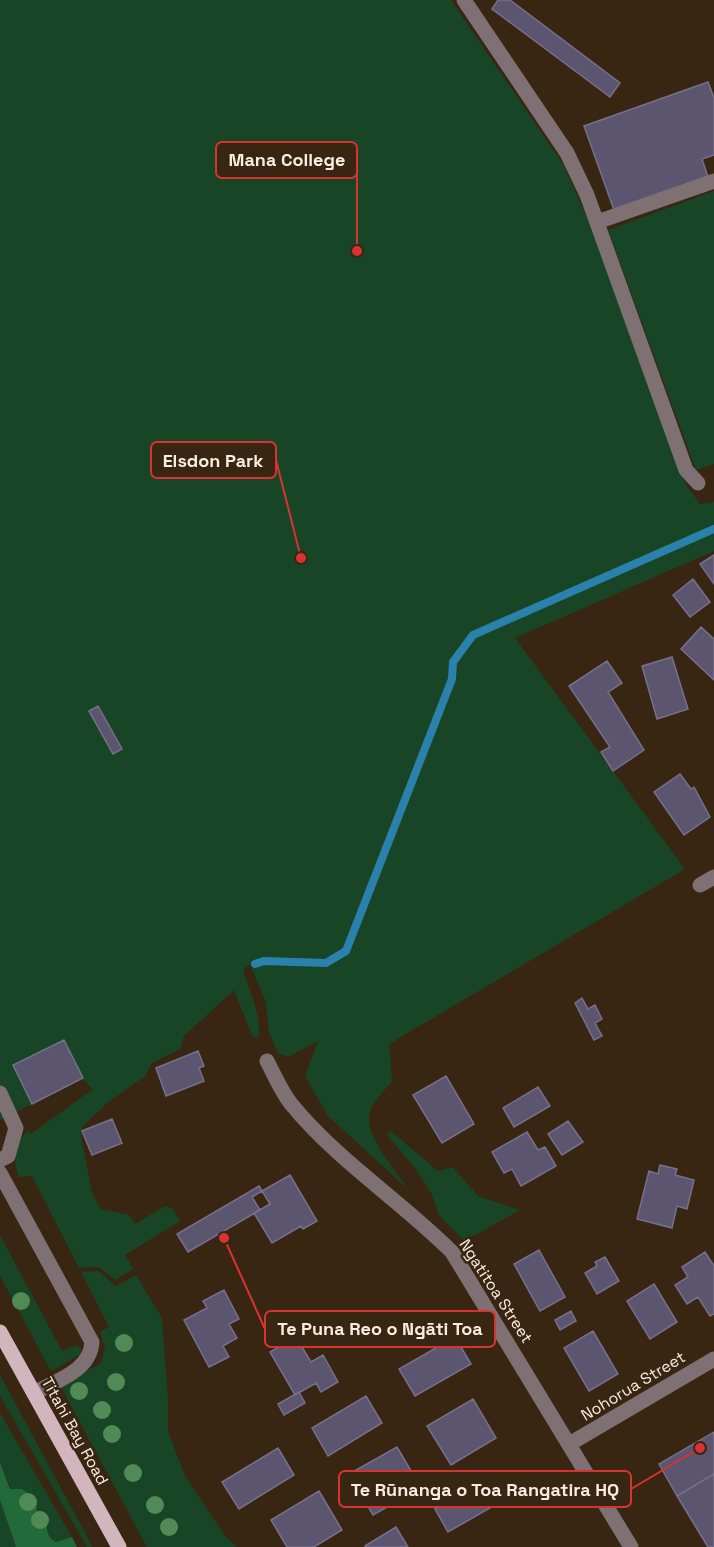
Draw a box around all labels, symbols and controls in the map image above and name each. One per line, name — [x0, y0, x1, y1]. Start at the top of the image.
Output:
callout: Mana College — [216, 142, 357, 178]
text: Mana College — [229, 148, 345, 171]
callout: Elsdon Park — [151, 442, 276, 478]
text: Elsdon Park — [163, 449, 263, 472]
street label: Ngatitoa Street — [455, 1235, 537, 1347]
callout: Te Puna Reo o Ngāti Toa — [265, 1311, 495, 1347]
text: Te Puna Reo o Ngāti Toa — [277, 1317, 483, 1340]
street label: Nohorua Street — [577, 1347, 689, 1425]
street label: Titahi Bay Road — [37, 1373, 113, 1489]
callout: Te Rūnanga o Toa Rangatira HQ — [339, 1471, 631, 1507]
text: Te Rūnanga o Toa Rangatira HQ — [351, 1478, 619, 1501]

